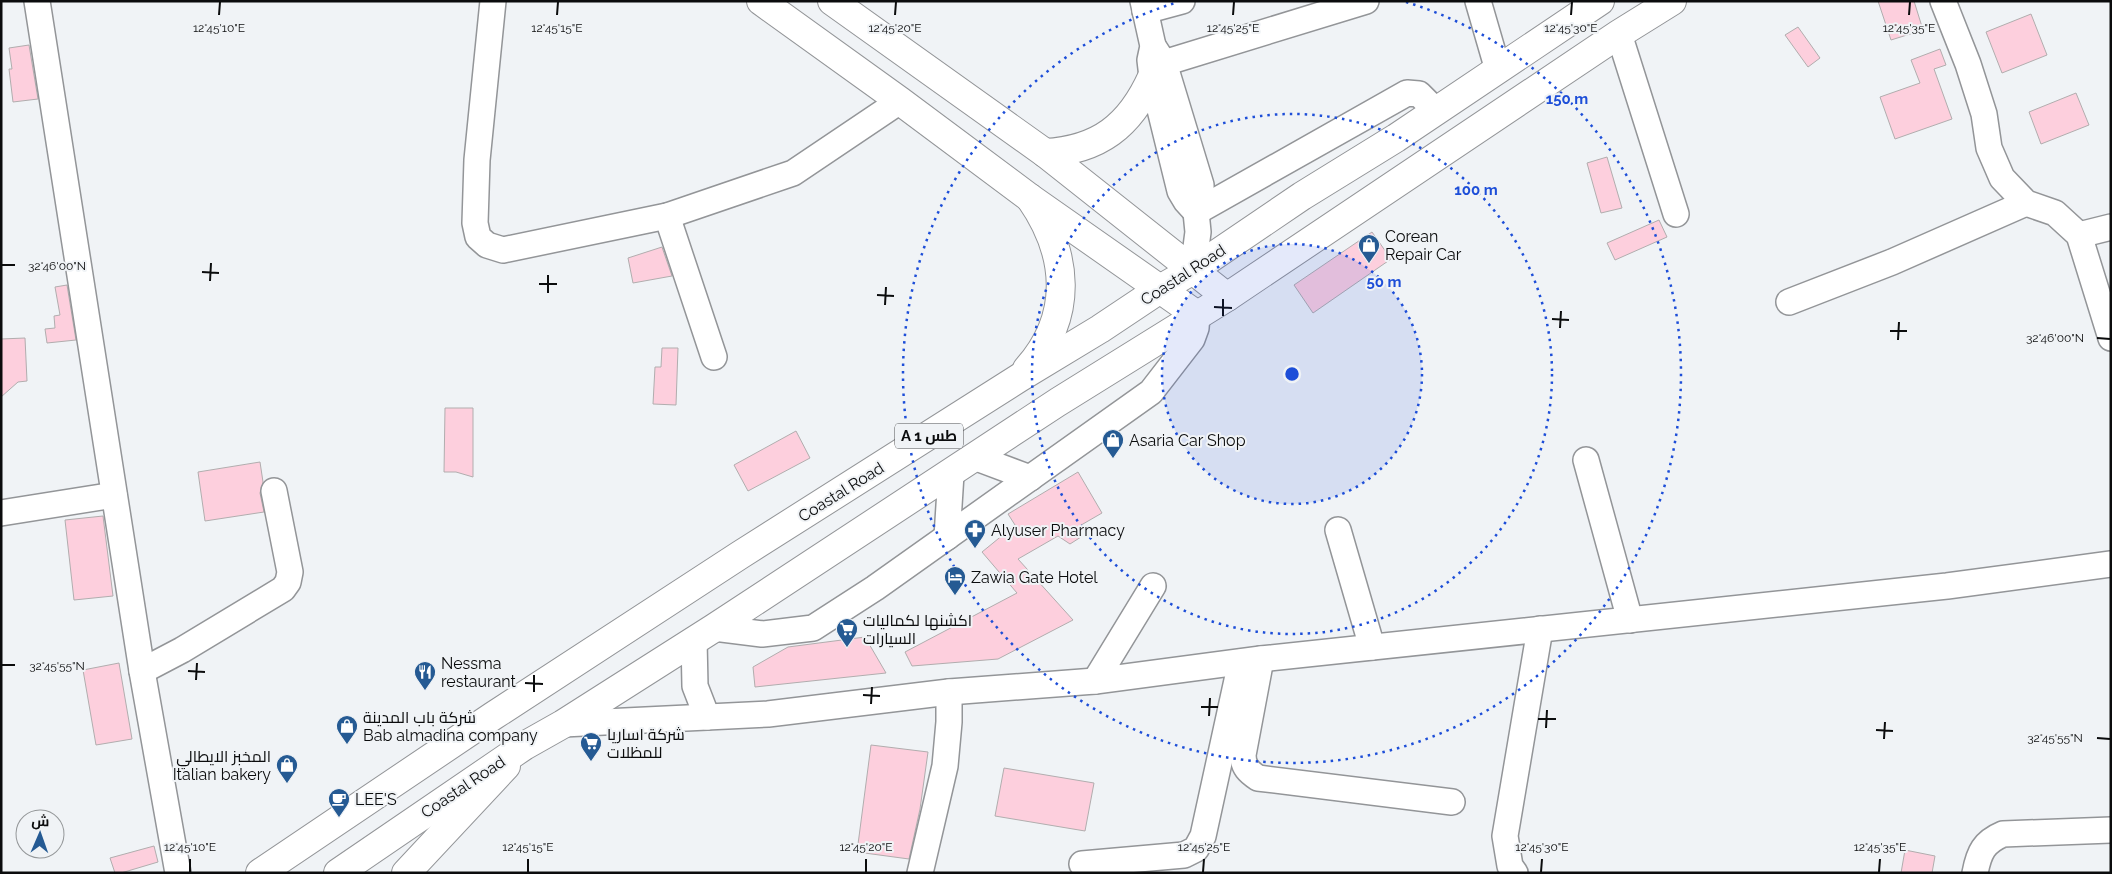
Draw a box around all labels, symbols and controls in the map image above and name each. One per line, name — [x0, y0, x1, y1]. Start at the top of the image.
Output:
text: 12°45'10"E — [193, 21, 245, 35]
text: 12°45'15"E — [531, 21, 583, 35]
text: 12°45'20"E — [868, 21, 922, 35]
text: 12°45'25"E — [1207, 21, 1259, 35]
text: 12°45'30"E — [1544, 21, 1598, 35]
text: 12°45'35"E — [1883, 21, 1935, 35]
text: 150 m — [1546, 90, 1588, 108]
text: 100 m — [1454, 181, 1498, 199]
place label: Corean Repair Car — [1385, 227, 1462, 264]
shop icon: Corean Repair Car — [1357, 233, 1381, 264]
street label: Coastal Road — [1137, 240, 1229, 309]
text: 32°46'00"N — [28, 259, 86, 273]
text: 50 m — [1366, 273, 1402, 291]
text: 32°46'00"N — [2026, 331, 2084, 345]
centre of rings — [1283, 365, 1301, 383]
road number: A 1 طس — [895, 424, 963, 448]
shop icon: Asaria Car Shop — [1101, 428, 1125, 459]
place label: Asaria Car Shop — [1129, 431, 1246, 450]
street label: Coastal Road — [795, 458, 887, 526]
pharmacy icon: Alyuser Pharmacy — [963, 518, 987, 549]
place label: Alyuser Pharmacy — [991, 521, 1125, 540]
hotel icon: Zawia Gate Hotel — [943, 565, 967, 596]
place label: Zawia Gate Hotel — [971, 568, 1098, 587]
place label: اكشنها لكماليات السيارات — [863, 611, 972, 648]
supermarket icon: اكشنها لكماليات السيارات — [835, 617, 859, 648]
place label: Nessma restaurant — [441, 654, 517, 691]
text: 32°45'55"N — [29, 659, 85, 673]
restaurant icon: Nessma restaurant — [413, 660, 437, 691]
place label: شركة باب المدينة Bab almadina company — [363, 708, 538, 745]
shop icon: شركة باب المدينة Bab almadina company — [335, 714, 359, 745]
place label: شركة اساريا للمظلات — [607, 725, 685, 762]
supermarket icon: شركة اساريا للمظلات — [579, 731, 603, 762]
text: 32°45'55"N — [2027, 731, 2083, 745]
place label: المخبز الايطالي Italian bakery — [173, 747, 271, 784]
street label: Coastal Road — [417, 752, 509, 822]
shop icon: المخبز الايطالي Italian bakery — [275, 753, 299, 784]
cafe icon: LEE'S — [327, 787, 351, 818]
place label: LEE'S — [355, 790, 397, 809]
north arrow — [15, 809, 65, 859]
text: ش — [31, 813, 50, 830]
text: 12°45'10"E — [164, 840, 216, 854]
text: 12°45'15"E — [502, 840, 554, 854]
text: 12°45'20"E — [839, 840, 893, 854]
text: 12°45'25"E — [1178, 840, 1230, 854]
text: 12°45'30"E — [1515, 840, 1569, 854]
text: 12°45'35"E — [1854, 840, 1906, 854]

